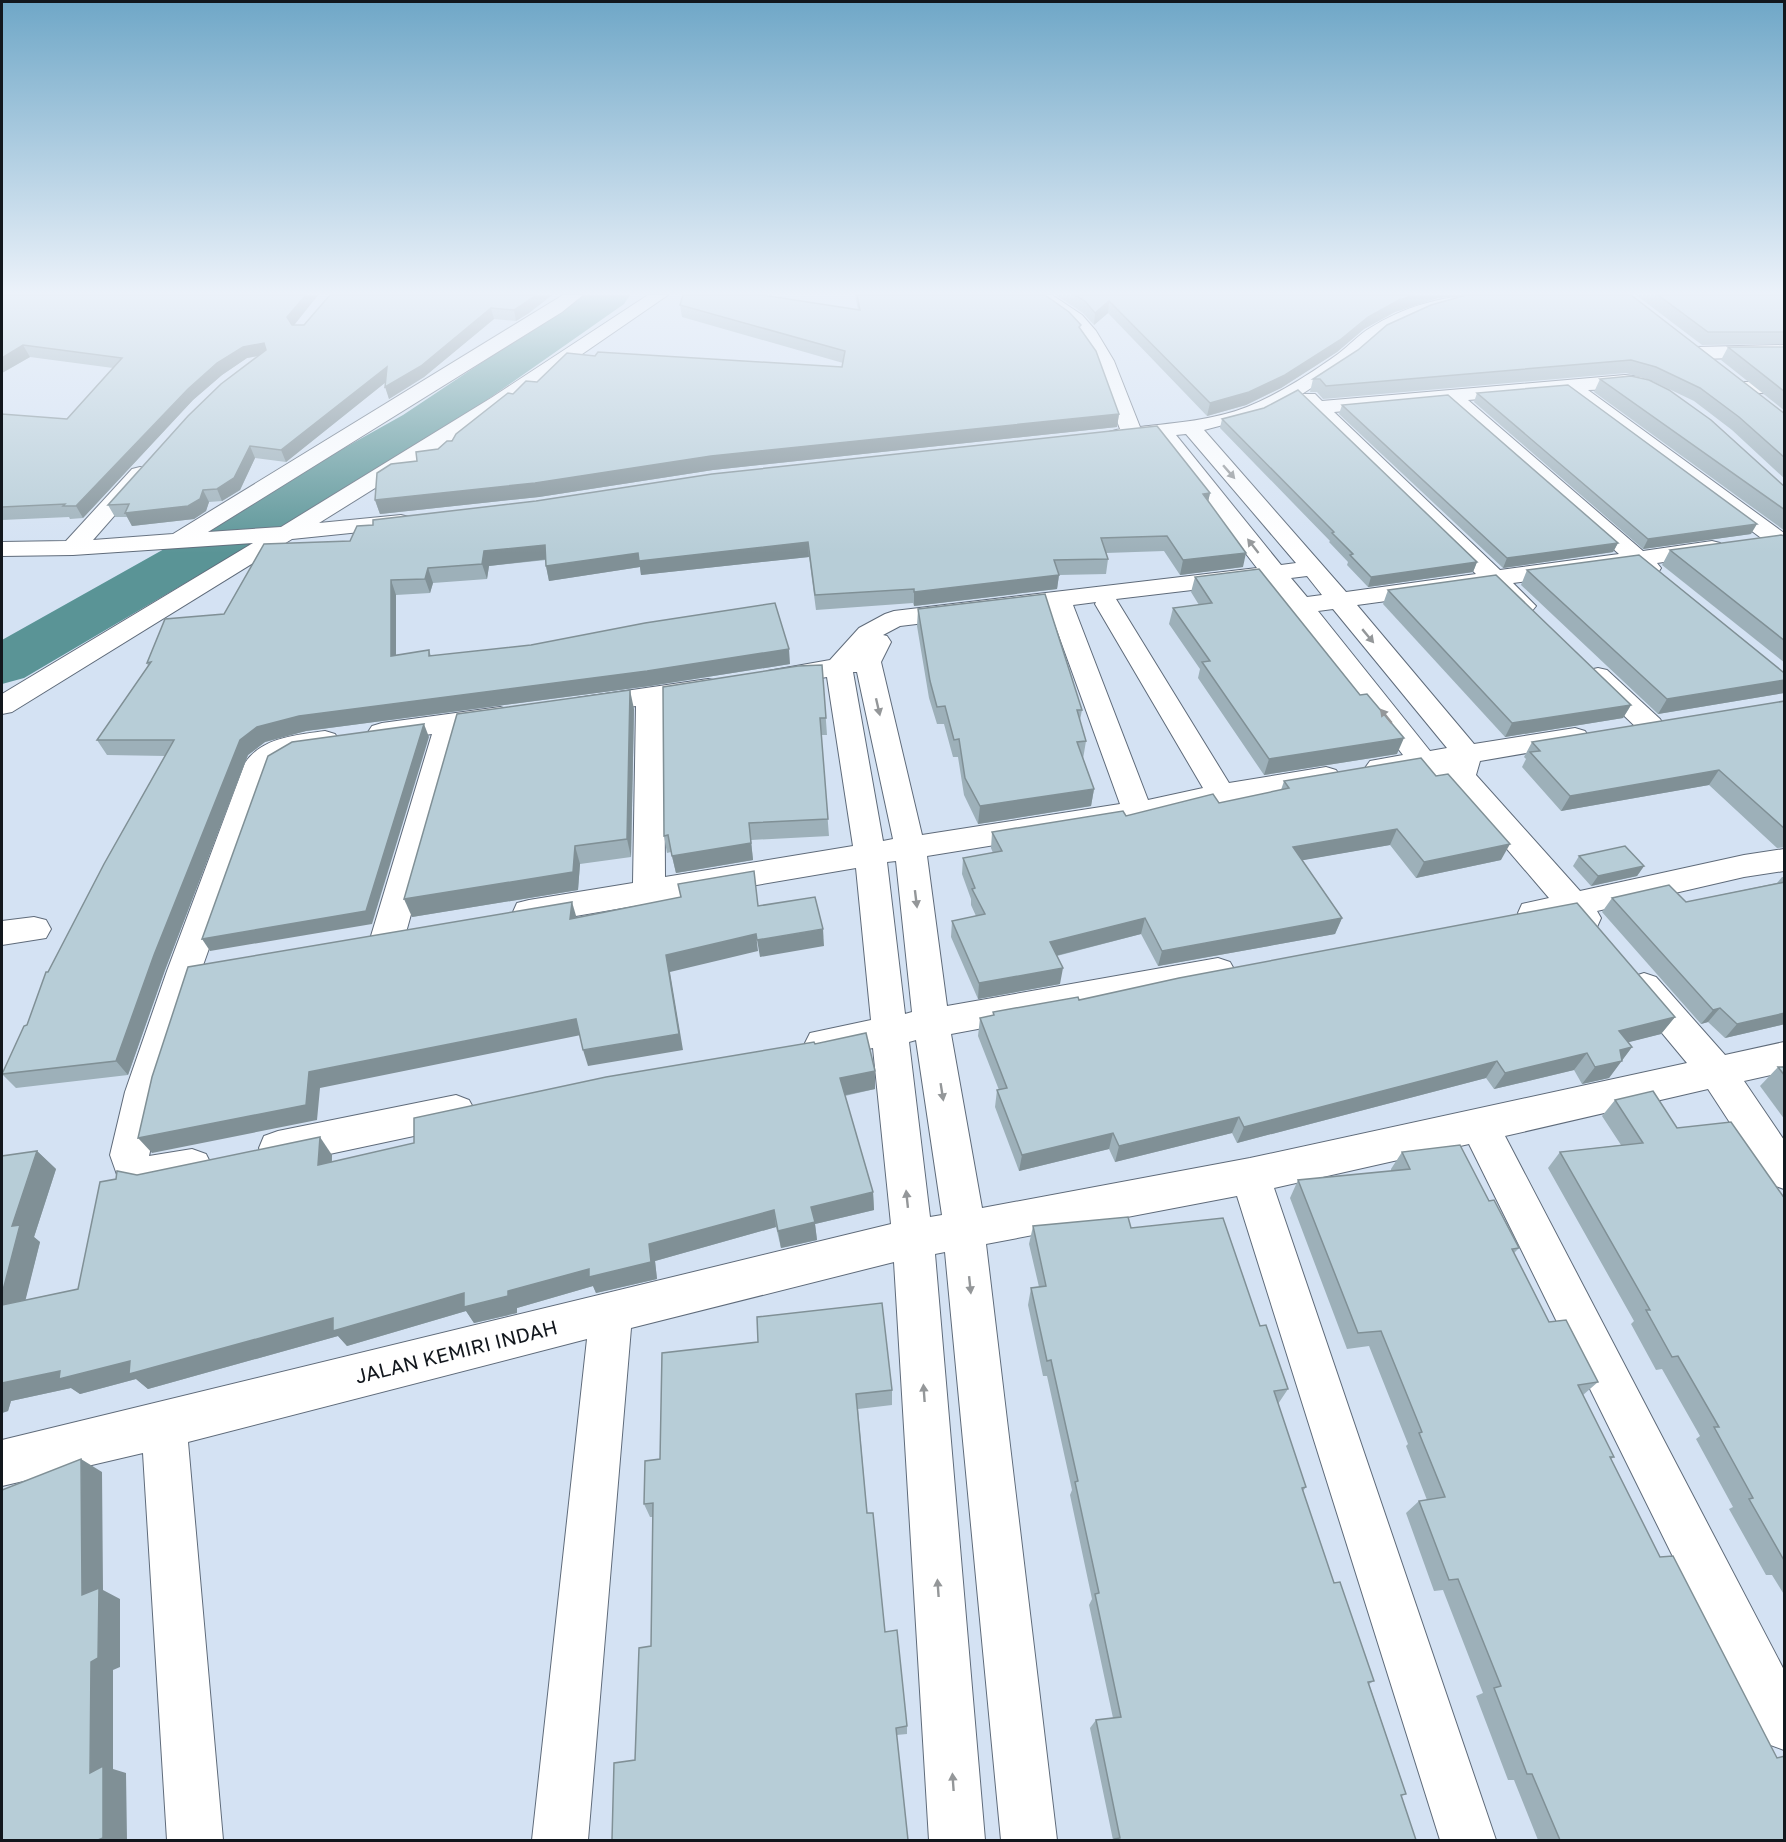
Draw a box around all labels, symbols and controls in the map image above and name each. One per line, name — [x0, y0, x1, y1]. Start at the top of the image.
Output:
one-way arrow — [1222, 464, 1236, 479]
one-way arrow — [1246, 538, 1259, 554]
one-way arrow — [1362, 628, 1375, 644]
one-way arrow — [874, 698, 883, 717]
one-way arrow — [1381, 708, 1393, 723]
one-way arrow — [911, 889, 921, 908]
one-way arrow — [938, 1082, 947, 1101]
one-way arrow — [902, 1190, 912, 1209]
one-way arrow — [965, 1275, 975, 1294]
street label: JALAN KEMIRI INDAH — [352, 1314, 560, 1388]
one-way arrow — [920, 1384, 929, 1403]
one-way arrow — [934, 1578, 943, 1597]
one-way arrow — [948, 1773, 957, 1792]

